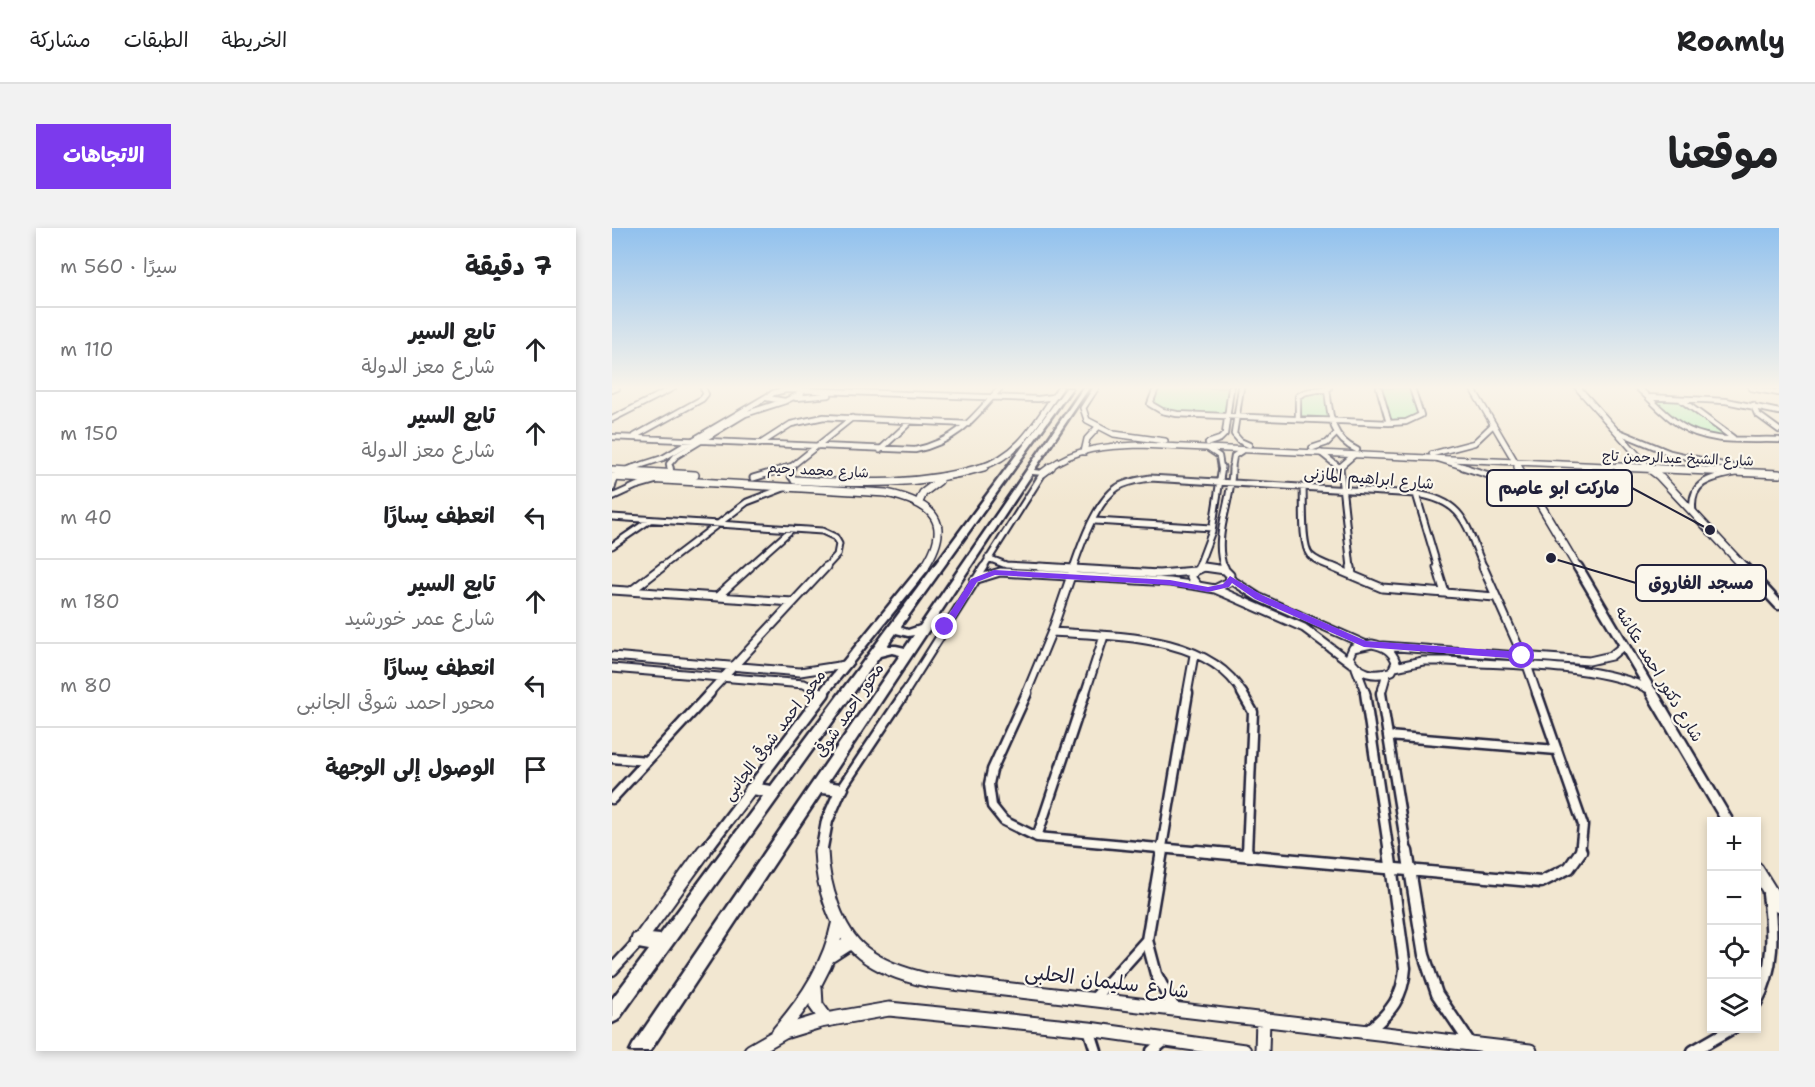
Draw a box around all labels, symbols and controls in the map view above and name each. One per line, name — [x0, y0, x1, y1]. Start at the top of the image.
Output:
text: Roamly — [1677, 22, 1785, 60]
text: مشاركة — [30, 26, 91, 54]
text: الطبقات — [124, 26, 189, 54]
text: الخريطة — [222, 26, 287, 54]
button: الاتجاهات — [36, 124, 171, 189]
text: موقعنا — [1668, 125, 1779, 181]
text: 7 دقيقة — [465, 248, 552, 283]
text: سيرًا · 560 m — [60, 253, 178, 279]
text: تابع السير — [409, 317, 495, 346]
icon: ahead — [519, 333, 552, 366]
text: 110 m — [60, 336, 114, 362]
text: شارع معز الدولة — [361, 353, 495, 379]
text: تابع السير — [409, 401, 495, 430]
icon: ahead — [519, 417, 552, 450]
text: 150 m — [60, 420, 118, 446]
text: شارع معز الدولة — [361, 437, 495, 463]
street label: شارع الشيخ عبدالرحمن تاج — [1602, 446, 1754, 471]
street label: شارع محمد رحيم — [767, 458, 869, 484]
street label: شارع ابراهيم المازنى — [1303, 462, 1435, 496]
callout: ماركت ابو عاصم — [1487, 470, 1632, 506]
text: ماركت ابو عاصم — [1498, 476, 1620, 502]
text: انعطف يسارًا — [383, 501, 495, 530]
icon: left — [519, 501, 552, 534]
text: 40 m — [60, 504, 112, 530]
callout: مسجد الفاروق — [1636, 565, 1766, 601]
text: تابع السير — [409, 569, 495, 598]
text: مسجد الفاروق — [1648, 571, 1754, 595]
icon: ahead — [519, 585, 552, 618]
text: 180 m — [60, 588, 120, 614]
street label: شارع دكتور احمد عكاشه — [1609, 602, 1708, 746]
text: شارع عمر خورشيد — [345, 605, 495, 631]
route end — [931, 613, 957, 639]
route start — [1508, 642, 1534, 668]
text: انعطف يسارًا — [383, 653, 495, 682]
street label: محور احمد شوقى — [810, 659, 888, 761]
street label: محور احمد شوقى الجانبى — [718, 665, 830, 805]
icon: left — [519, 669, 552, 702]
text: 80 m — [60, 672, 112, 698]
text: محور احمد شوقى الجانبى — [296, 689, 495, 715]
text: الوصول إلى الوجهة — [325, 753, 495, 782]
icon: arrive — [519, 753, 552, 786]
map controls — [1707, 817, 1761, 1033]
button: + — [1707, 817, 1761, 871]
button: − — [1707, 871, 1761, 925]
button: locate — [1707, 925, 1761, 979]
street label: شارع سليمان الحلبى — [1023, 958, 1191, 1005]
button: layers — [1707, 979, 1761, 1033]

